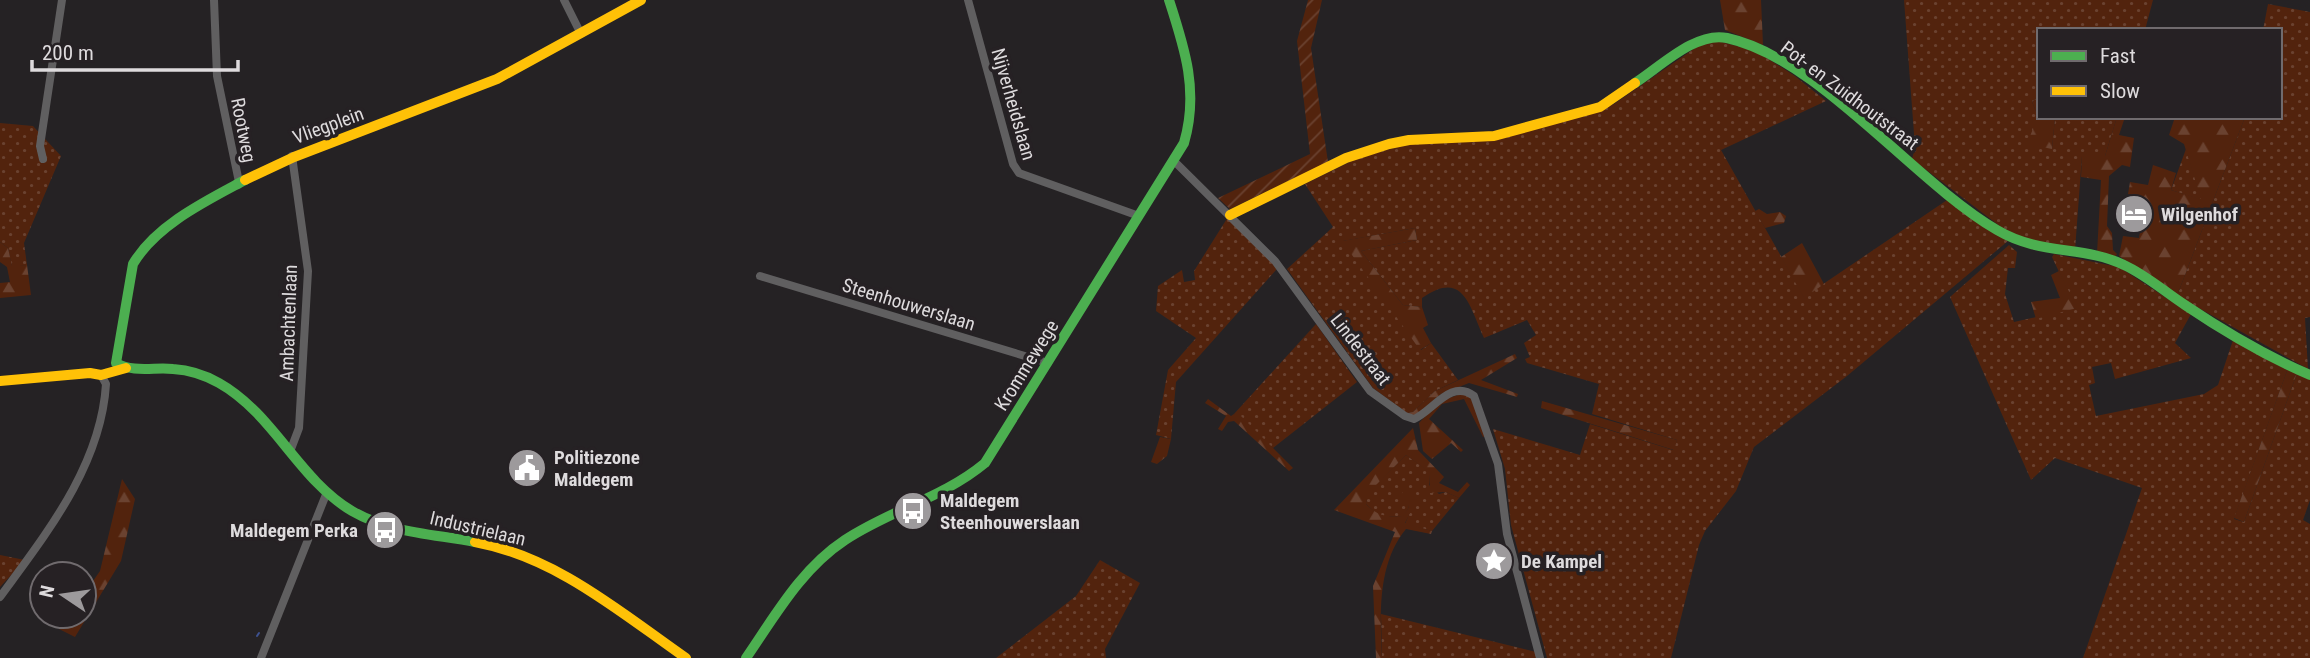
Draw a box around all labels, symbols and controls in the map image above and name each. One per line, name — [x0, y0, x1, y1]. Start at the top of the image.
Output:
scale bar — [32, 28, 238, 72]
legend — [2037, 28, 2282, 119]
street label: Pot- en Zuidhoutstraat — [1776, 36, 1923, 155]
text: 200 m — [42, 41, 94, 65]
text: Fast — [2100, 44, 2136, 68]
street label: Nijverheidslaan — [987, 46, 1040, 163]
text: Slow — [2100, 79, 2140, 103]
street label: Rootweg — [226, 96, 261, 164]
street label: Vliegplein — [290, 102, 367, 149]
hotel icon: Wilgenhof — [2113, 193, 2155, 235]
place label: Wilgenhof — [2161, 203, 2239, 226]
street label: Ambachtenlaan — [275, 264, 302, 382]
street label: Steenhouwerslaan — [840, 273, 978, 336]
street label: Lindestraat — [1326, 309, 1396, 390]
street label: Krommewege — [989, 316, 1063, 415]
place label: Politiezone Maldegem — [554, 446, 640, 491]
public building icon: Politiezone Maldegem — [506, 447, 548, 489]
place label: Maldegem Steenhouwerslaan — [940, 489, 1080, 534]
bus stop icon: Maldegem Steenhouwerslaan — [892, 490, 934, 532]
street label: Industrielaan — [428, 506, 528, 551]
bus stop icon: Maldegem Perka — [364, 509, 406, 551]
place label: Maldegem Perka — [230, 519, 358, 542]
place icon: De Kampel — [1473, 540, 1515, 582]
place label: De Kampel — [1521, 550, 1602, 573]
north arrow — [28, 560, 98, 630]
text: N — [34, 583, 59, 600]

